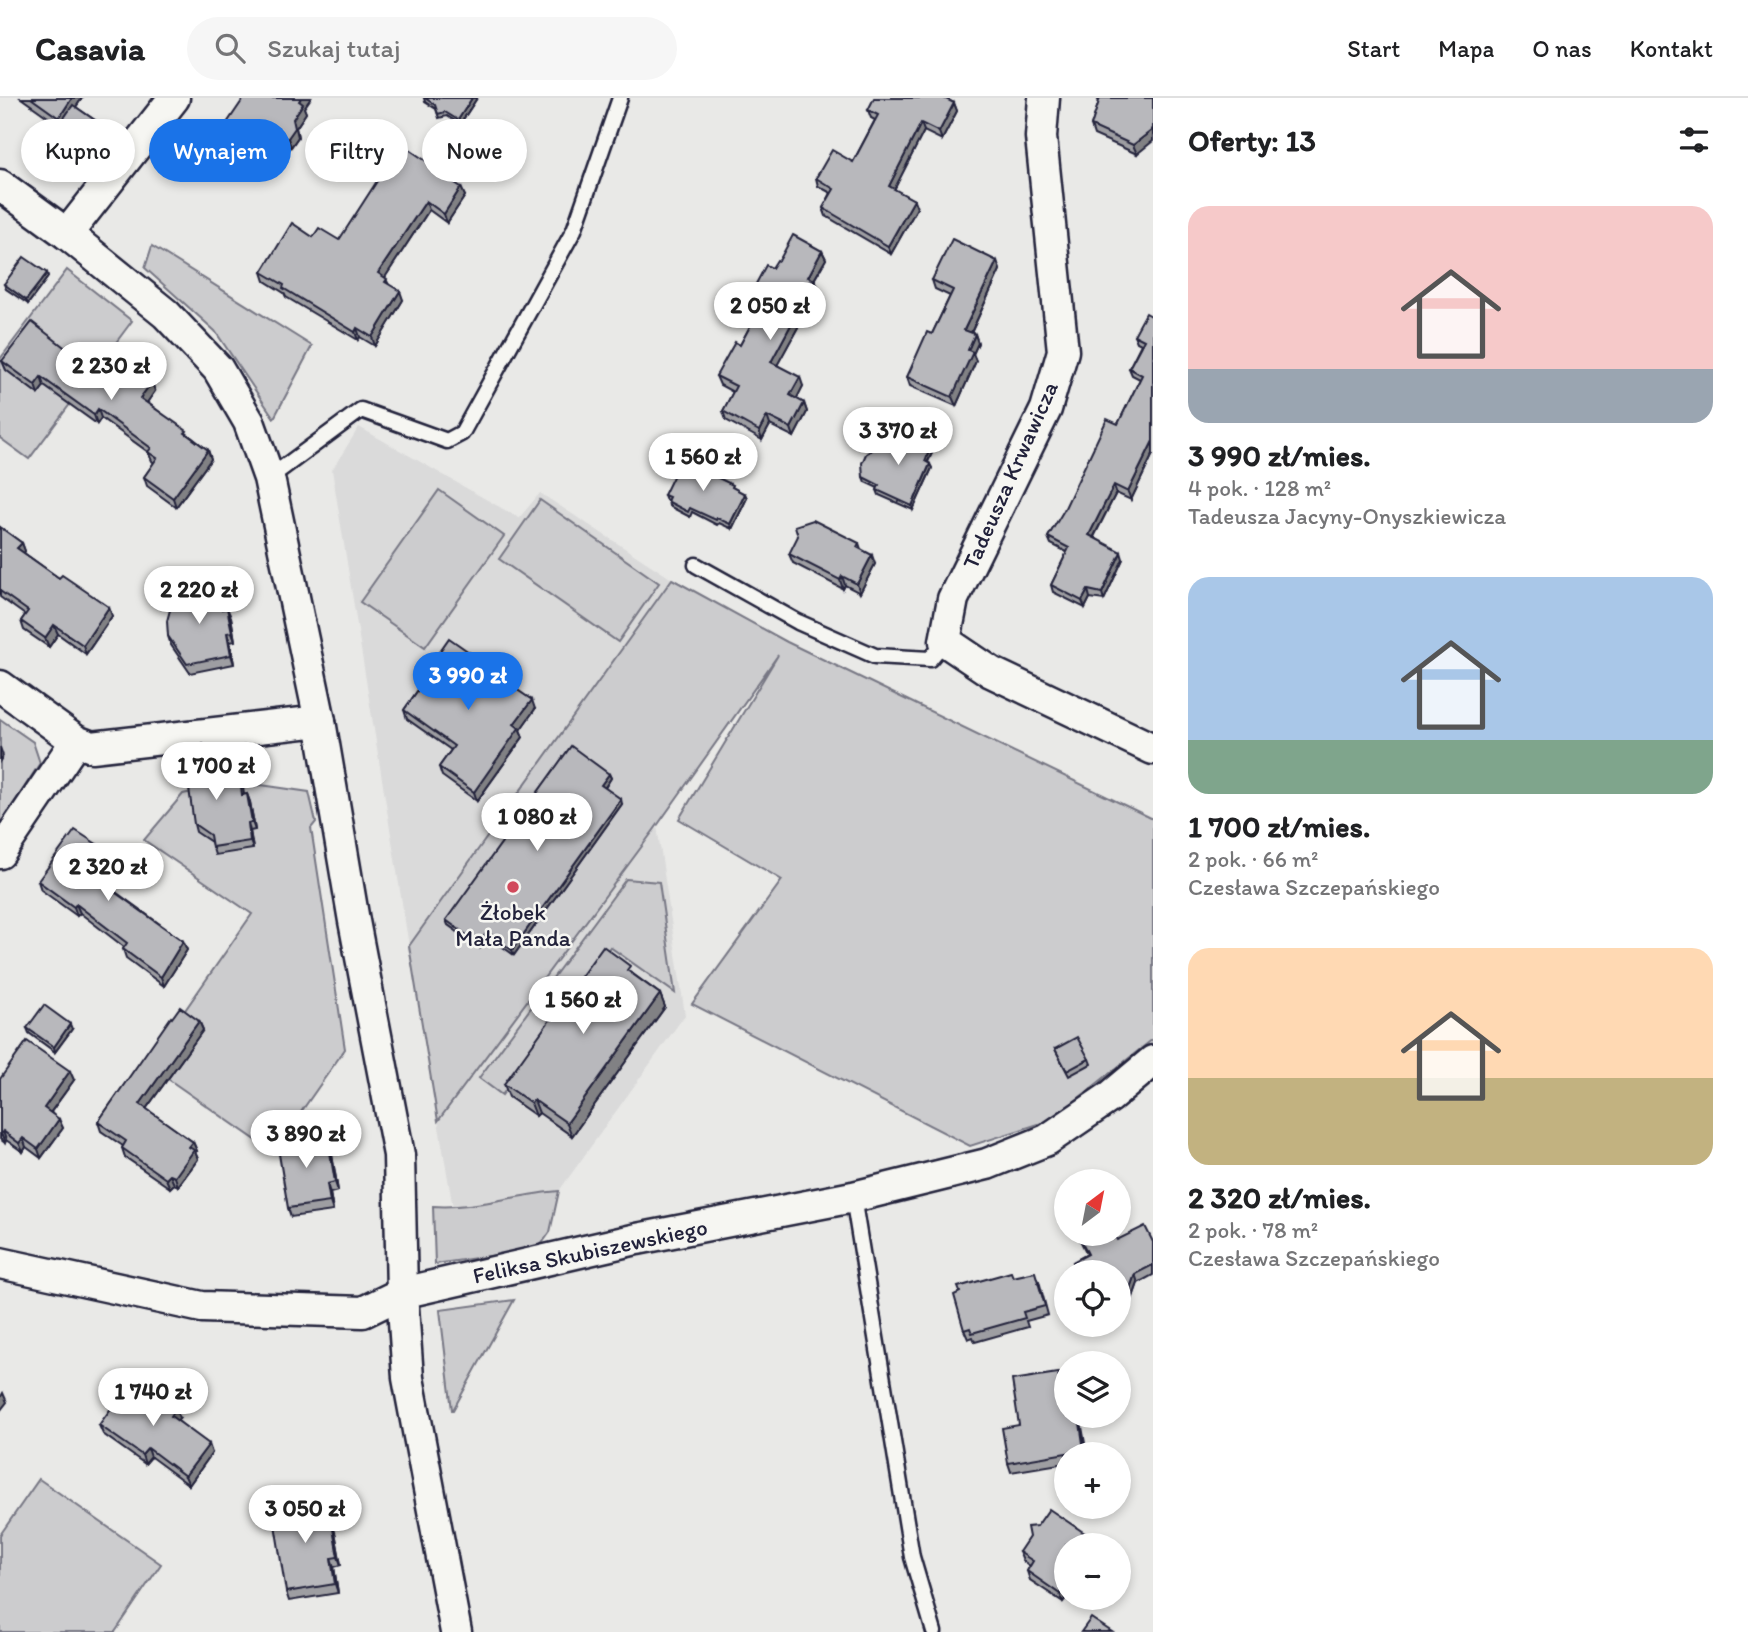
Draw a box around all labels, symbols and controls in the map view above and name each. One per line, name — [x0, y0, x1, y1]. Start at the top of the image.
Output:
search box — [187, 17, 677, 80]
text: Casavia — [35, 29, 145, 68]
icon: search — [211, 29, 249, 67]
text: Szukaj tutaj — [267, 32, 401, 64]
text: Start — [1347, 34, 1400, 63]
text: Mapa — [1438, 34, 1494, 63]
text: O nas — [1532, 34, 1592, 63]
text: Kontakt — [1630, 34, 1713, 63]
chip: Kupno — [21, 119, 135, 182]
chip: Wynajem — [149, 119, 291, 182]
chip: Filtry — [305, 119, 408, 182]
chip: Nowe — [422, 119, 527, 182]
icon: filters — [1675, 121, 1713, 159]
text: Oferty: 13 — [1188, 122, 1316, 159]
icon: home — [1388, 251, 1514, 377]
pin: 2 050 zł — [698, 282, 842, 342]
text: 2 050 zł — [730, 291, 810, 319]
pin: 2 230 zł — [39, 342, 183, 402]
text: 2 230 zł — [72, 351, 150, 379]
street label: Tadeusza Krwawicza — [956, 377, 1064, 573]
pin: 3 370 zł — [826, 408, 970, 467]
text: 3 370 zł — [859, 416, 937, 444]
pin: 1 560 zł — [631, 434, 775, 493]
text: 3 990 zł/mies. — [1188, 437, 1371, 474]
text: 1 560 zł — [665, 442, 741, 470]
text: 4 pok. · 128 m² — [1188, 474, 1331, 502]
text: Tadeusza Jacyny-Onyszkiewicza — [1188, 502, 1506, 530]
pin: 2 220 zł — [127, 566, 271, 626]
text: 2 220 zł — [160, 575, 238, 603]
icon: home — [1388, 622, 1514, 748]
pin: 3 990 zł — [396, 652, 540, 712]
text: 3 990 zł — [429, 661, 507, 689]
pin: 1 700 zł — [144, 742, 288, 802]
text: 1 700 zł — [177, 751, 255, 779]
pin: 1 080 zł — [465, 794, 609, 853]
text: 1 080 zł — [497, 802, 577, 830]
text: 1 700 zł/mies. — [1188, 808, 1370, 845]
pin: 2 320 zł — [36, 844, 180, 903]
text: 2 pok. · 66 m² — [1188, 845, 1319, 873]
text: 2 320 zł — [69, 852, 147, 880]
text: Czesława Szczepańskiego — [1188, 873, 1440, 901]
marker: Żłobek Mała Panda — [505, 879, 521, 895]
place label: Żłobek Mała Panda — [455, 898, 571, 952]
pin: 1 560 zł — [511, 976, 655, 1036]
text: 1 560 zł — [545, 985, 621, 1013]
icon: home — [1388, 993, 1514, 1119]
pin: 3 890 zł — [234, 1110, 378, 1170]
text: 3 890 zł — [267, 1119, 345, 1147]
north arrow — [1054, 1169, 1130, 1246]
map controls — [1054, 1169, 1131, 1610]
text: 2 320 zł/mies. — [1188, 1179, 1371, 1216]
street label: Feliksa Skubiszewskiego — [470, 1212, 710, 1290]
text: 2 pok. · 78 m² — [1188, 1216, 1318, 1244]
text: Czesława Szczepańskiego — [1188, 1244, 1440, 1272]
button: locate — [1054, 1260, 1131, 1337]
button: layers — [1054, 1351, 1131, 1428]
pin: 1 740 zł — [81, 1368, 225, 1428]
text: 1 740 zł — [114, 1377, 192, 1405]
button: + — [1054, 1442, 1131, 1519]
pin: 3 050 zł — [233, 1486, 377, 1545]
text: 3 050 zł — [265, 1494, 345, 1522]
button: − — [1054, 1533, 1131, 1610]

